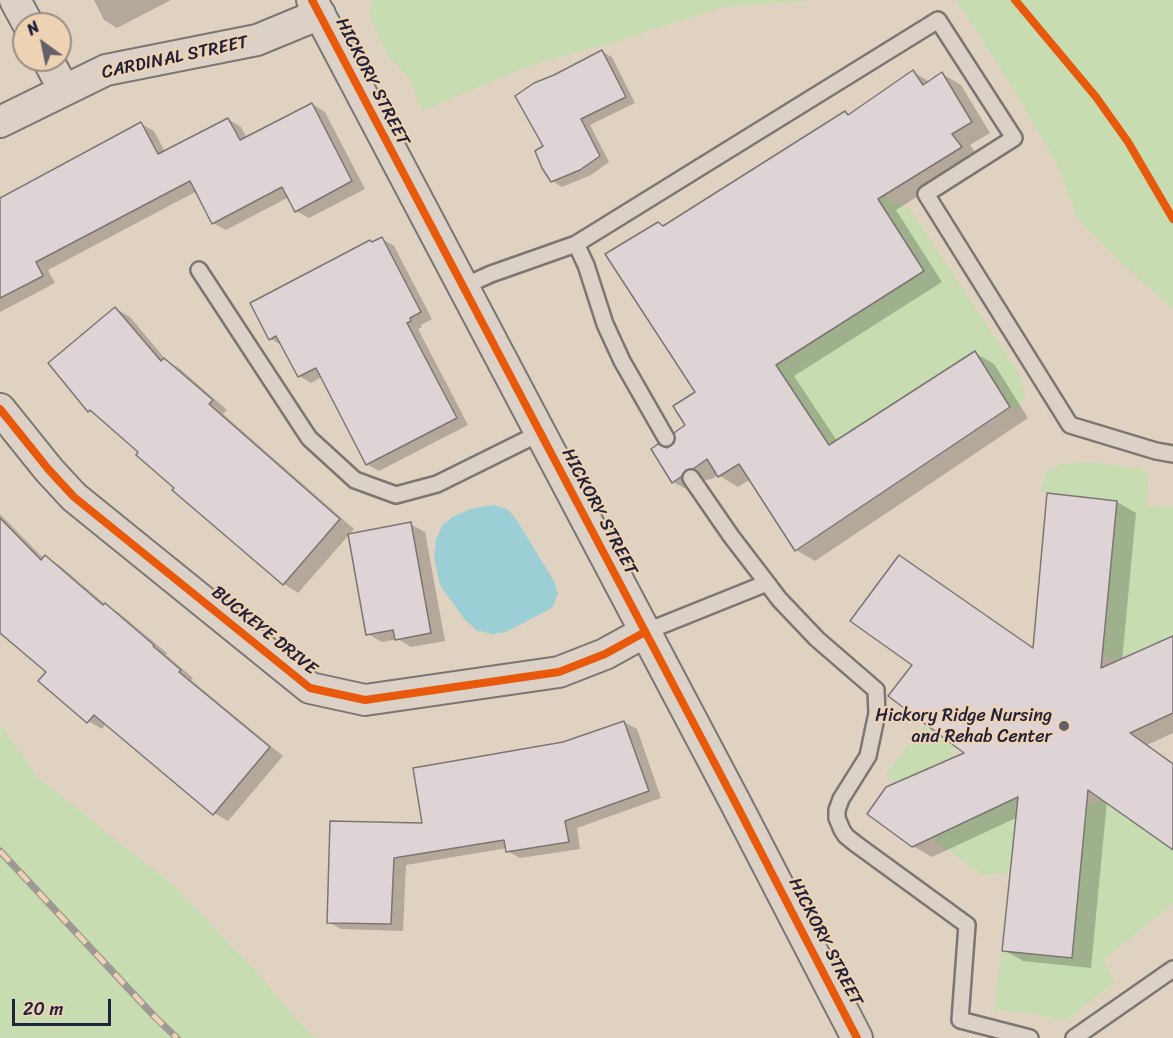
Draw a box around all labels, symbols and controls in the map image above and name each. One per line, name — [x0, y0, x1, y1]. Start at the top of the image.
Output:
north arrow — [12, 12, 72, 72]
text: N — [20, 13, 46, 43]
street label: HICKORY STREET — [330, 14, 414, 150]
street label: CARDINAL STREET — [100, 32, 250, 84]
street label: HICKORY STREET — [556, 445, 642, 579]
street label: BUCKEYE DRIVE — [207, 582, 321, 680]
place label: Hickory Ridge Nursing and Rehab Center — [875, 705, 1052, 748]
marker: Hickory Ridge Nursing and Rehab Center — [1057, 719, 1071, 733]
street label: HICKORY STREET — [783, 874, 867, 1010]
scale bar — [15, 987, 114, 1025]
text: 20 m — [23, 993, 63, 1025]

